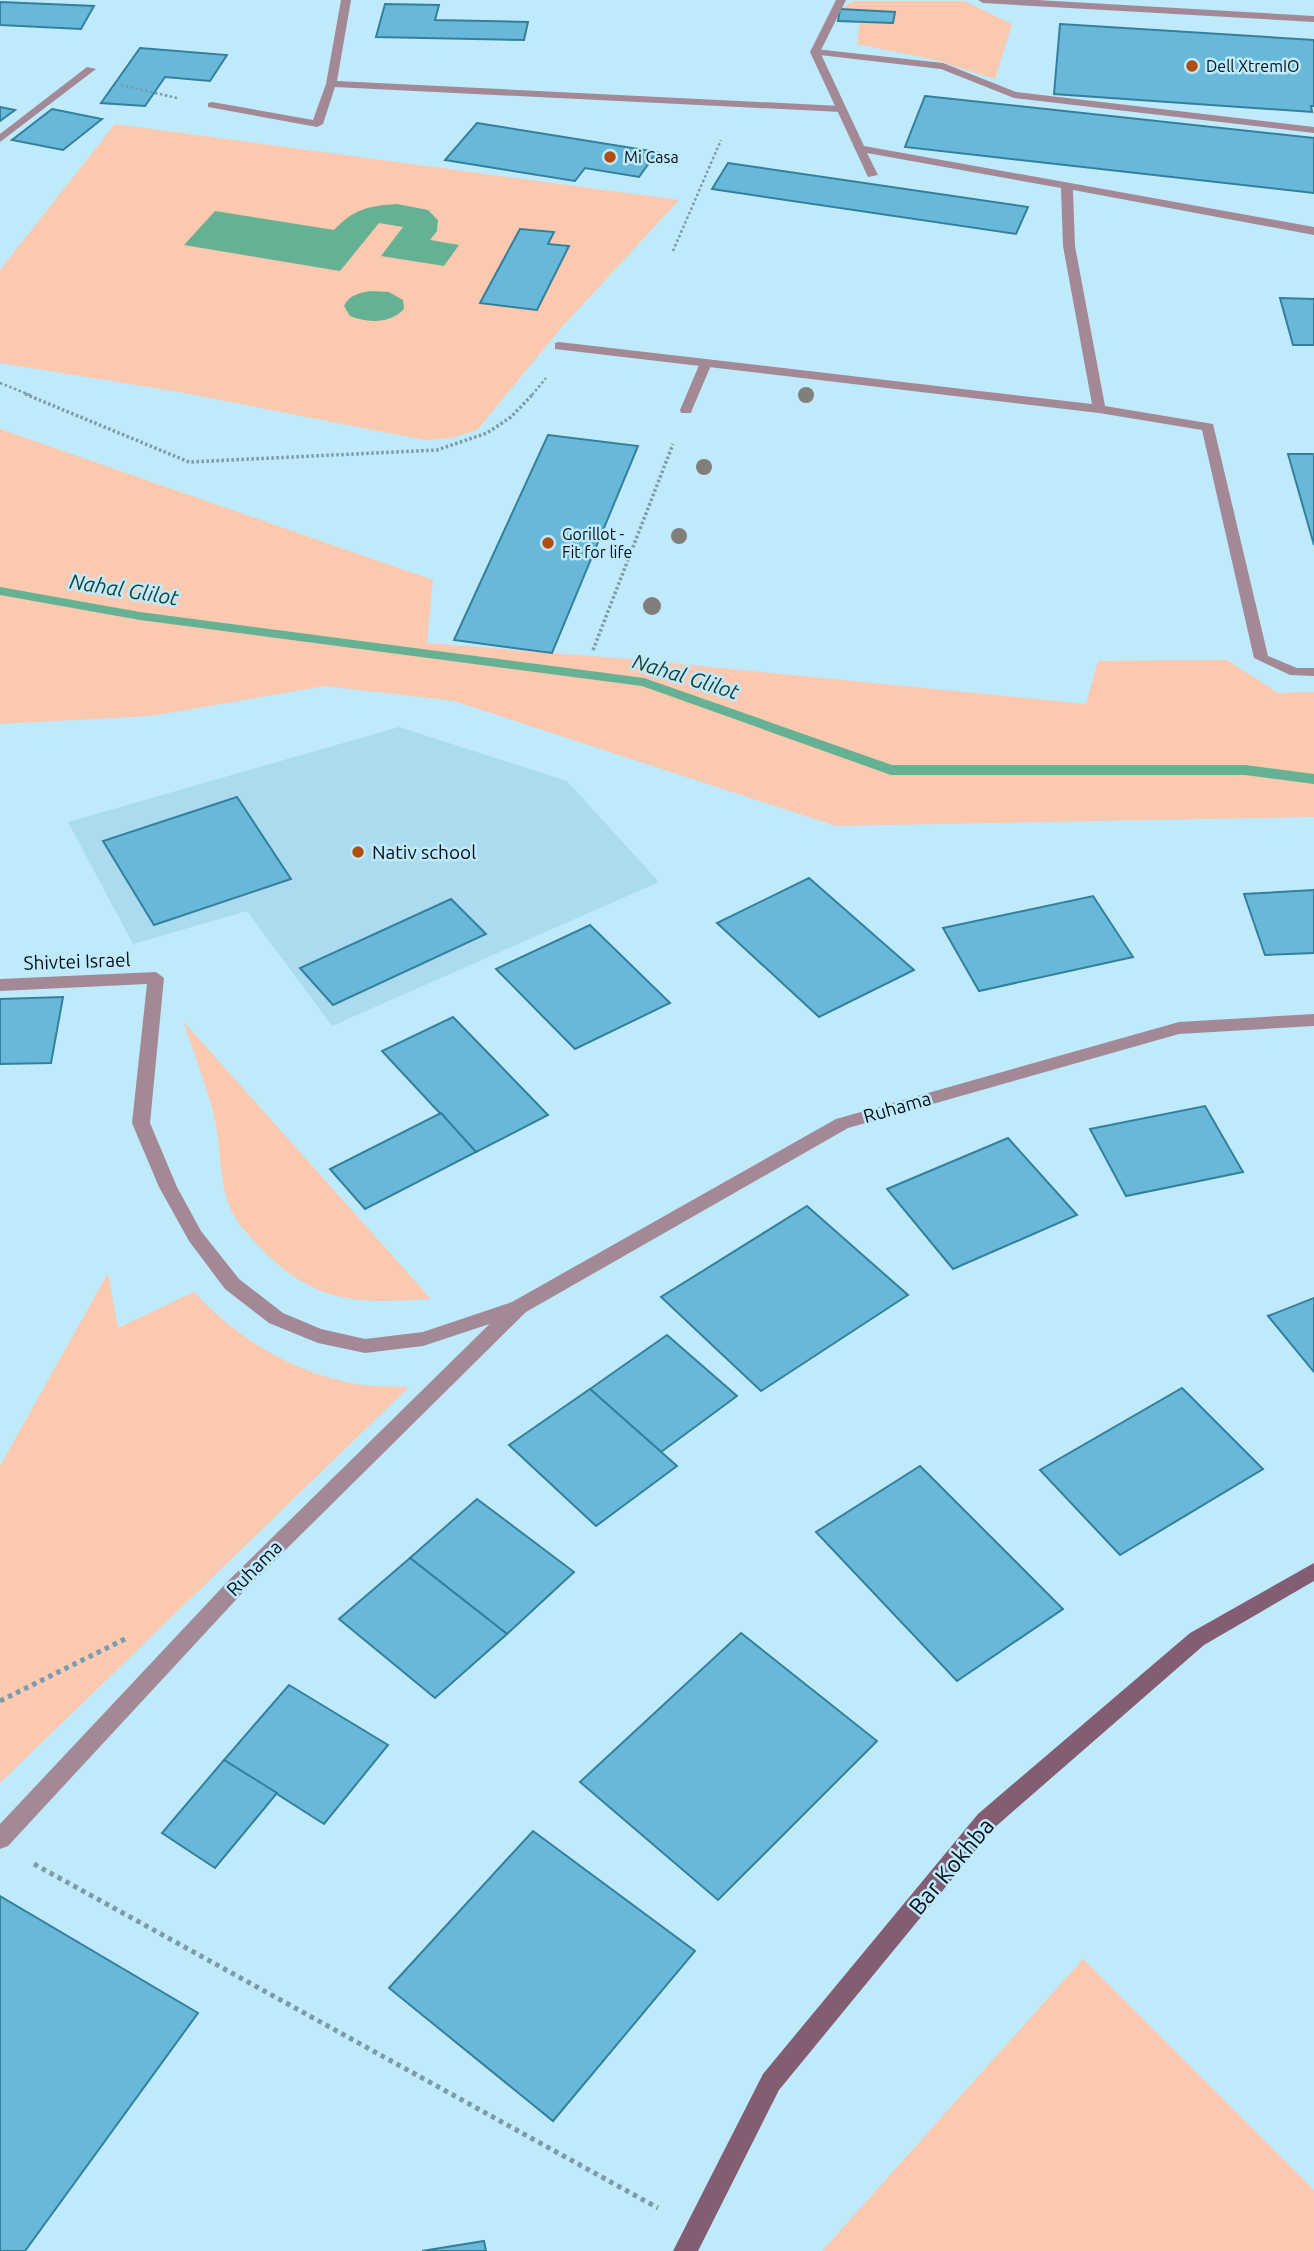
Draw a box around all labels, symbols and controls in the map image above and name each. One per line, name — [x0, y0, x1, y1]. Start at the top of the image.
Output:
place label: Dell XtremIO — [1206, 57, 1300, 75]
marker: Dell XtremIO — [1184, 58, 1200, 74]
place label: Mi Casa — [624, 148, 679, 166]
marker: Mi Casa — [602, 149, 618, 165]
place label: Gorillot - Fit for life — [562, 525, 632, 561]
marker: Gorillot - Fit for life — [540, 535, 556, 551]
water label: Nahal Glilot — [68, 569, 181, 610]
water label: Nahal Glilot — [630, 648, 743, 704]
place label: Nativ school — [372, 841, 476, 863]
marker: Nativ school — [350, 844, 366, 860]
street label: Shivtei Israel — [23, 948, 131, 974]
street label: Ruhama — [861, 1087, 933, 1127]
street label: Ruhama — [222, 1536, 286, 1600]
street label: Bar Kokhba — [904, 1813, 998, 1919]

